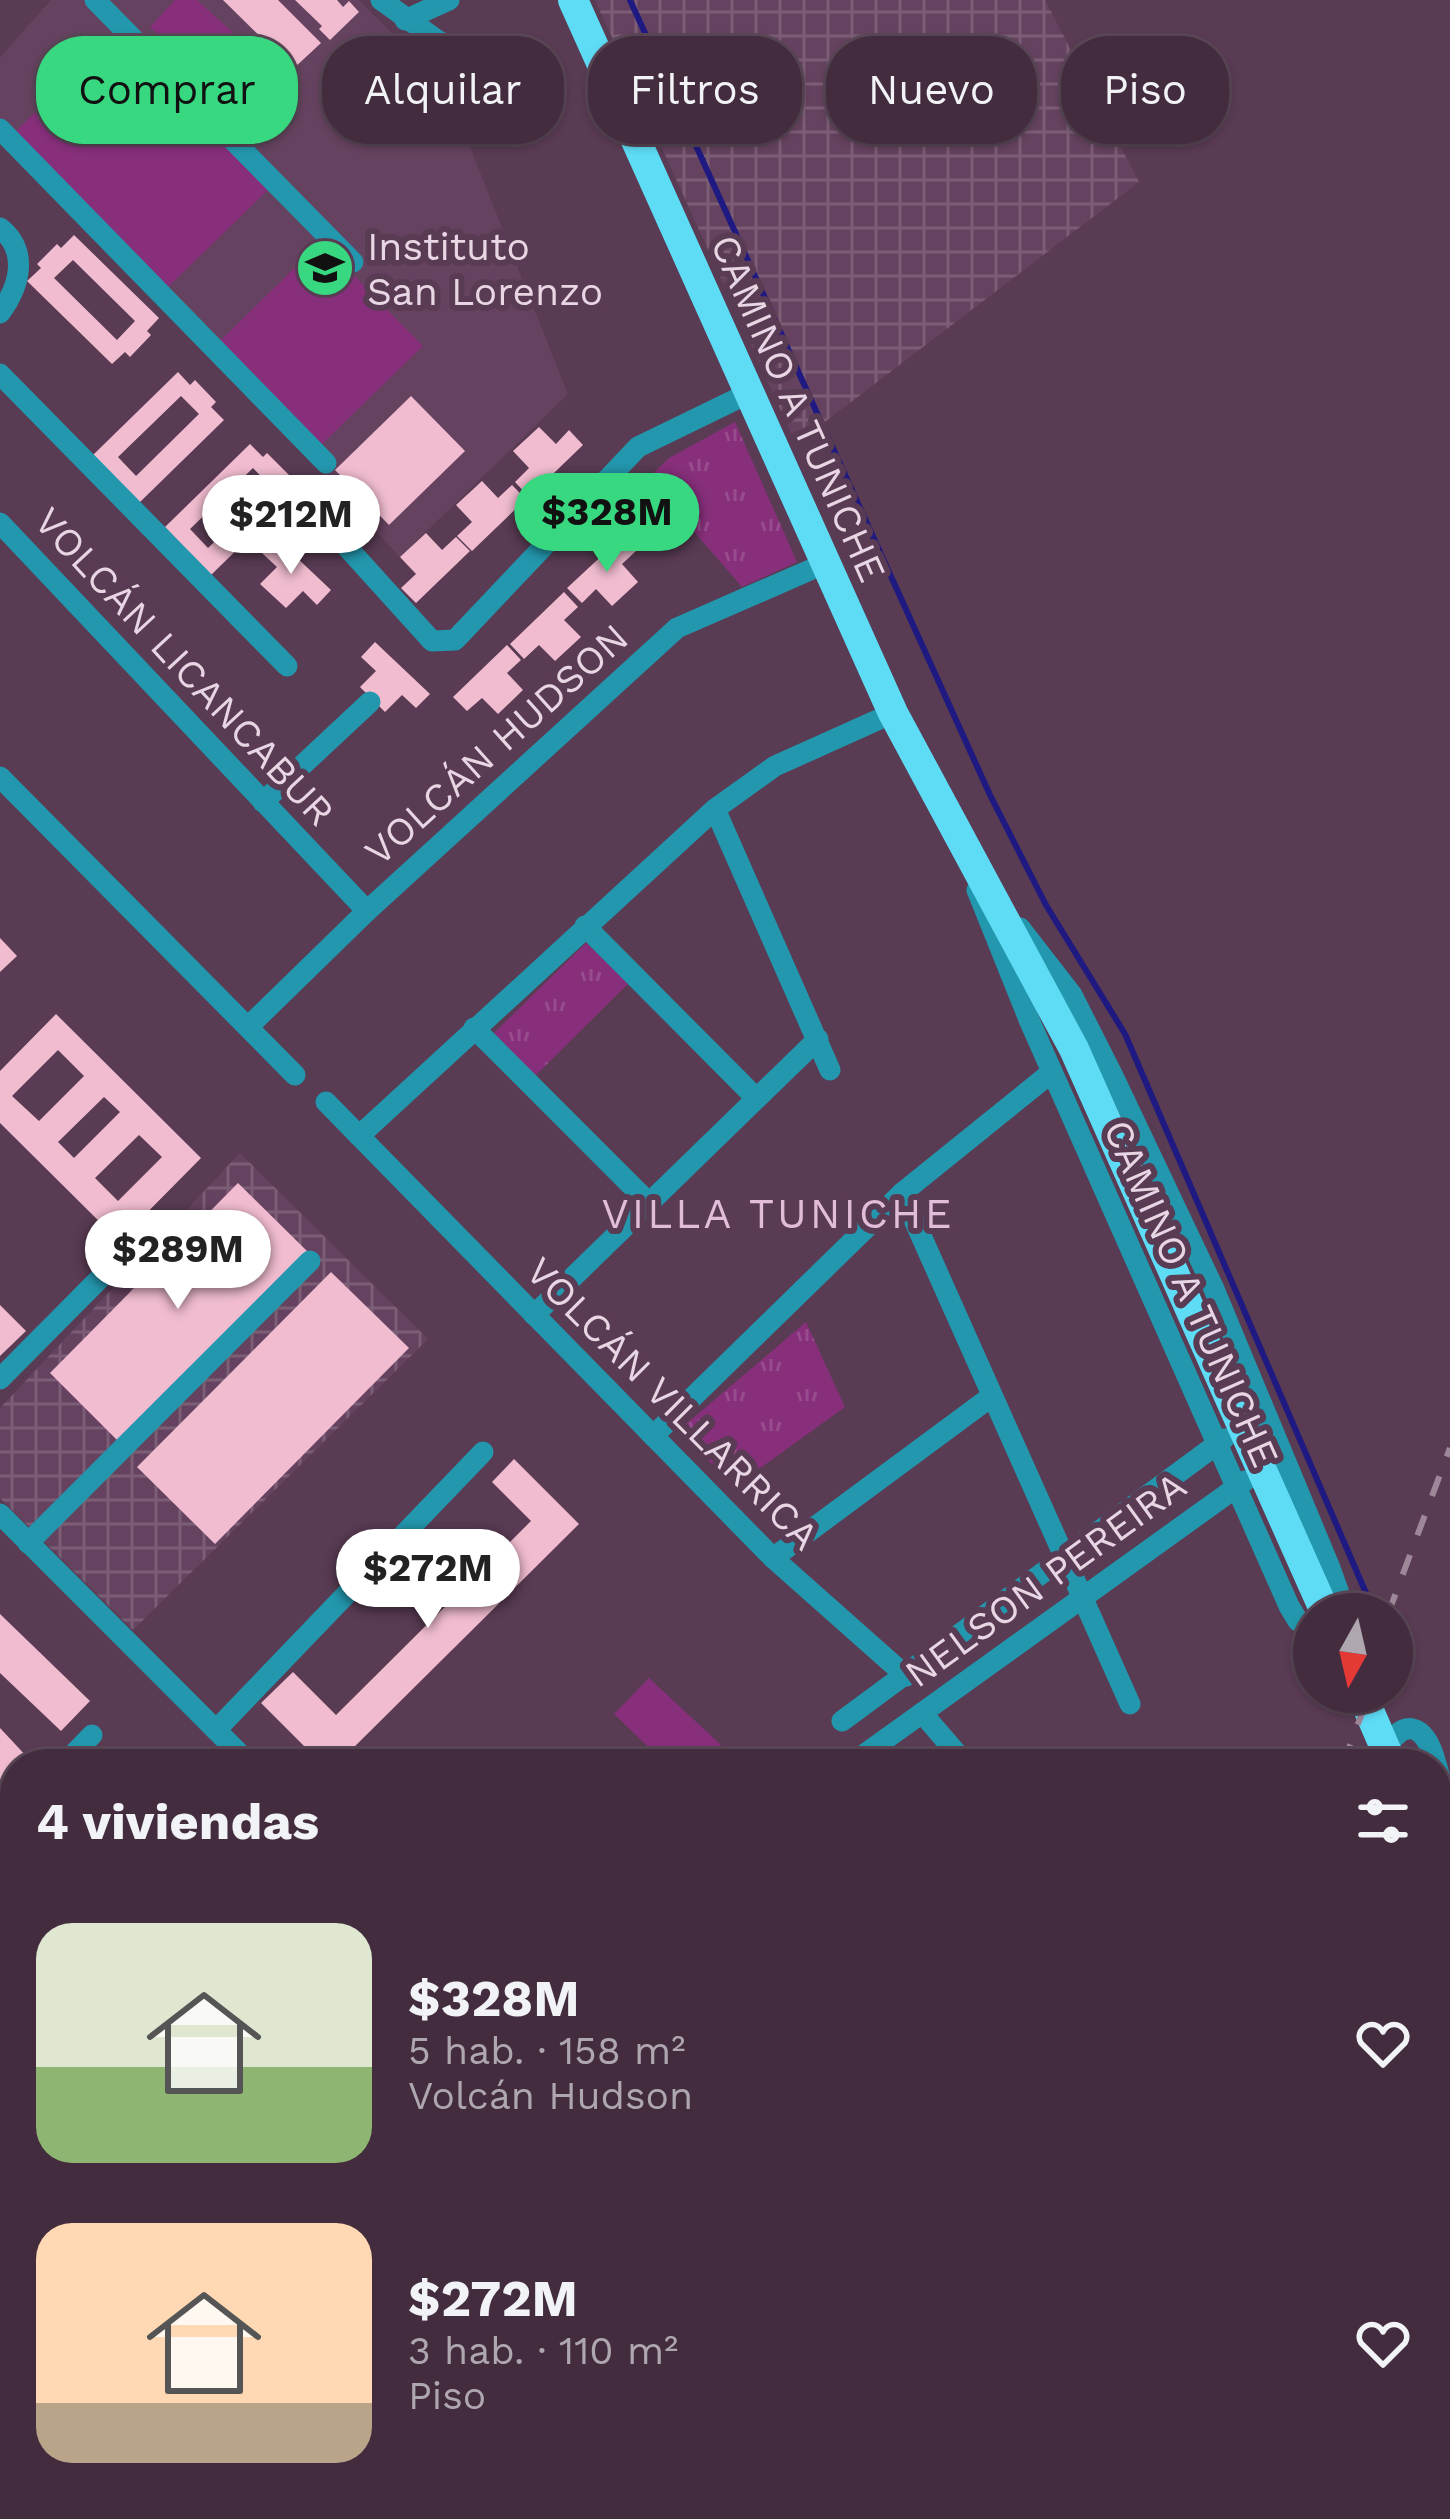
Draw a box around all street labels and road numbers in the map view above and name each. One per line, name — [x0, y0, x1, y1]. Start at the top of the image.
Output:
street label: CAMINO A TUNICHE — [702, 228, 895, 589]
street label: VOLCÁN LICANCABUR — [26, 498, 344, 835]
street label: VOLCÁN HUDSON — [356, 615, 637, 874]
street label: CAMINO A TUNICHE — [1095, 1113, 1288, 1474]
street label: VOLCÁN VILLARRICA — [517, 1248, 828, 1559]
street label: NELSON PEREIRA — [896, 1463, 1194, 1696]

